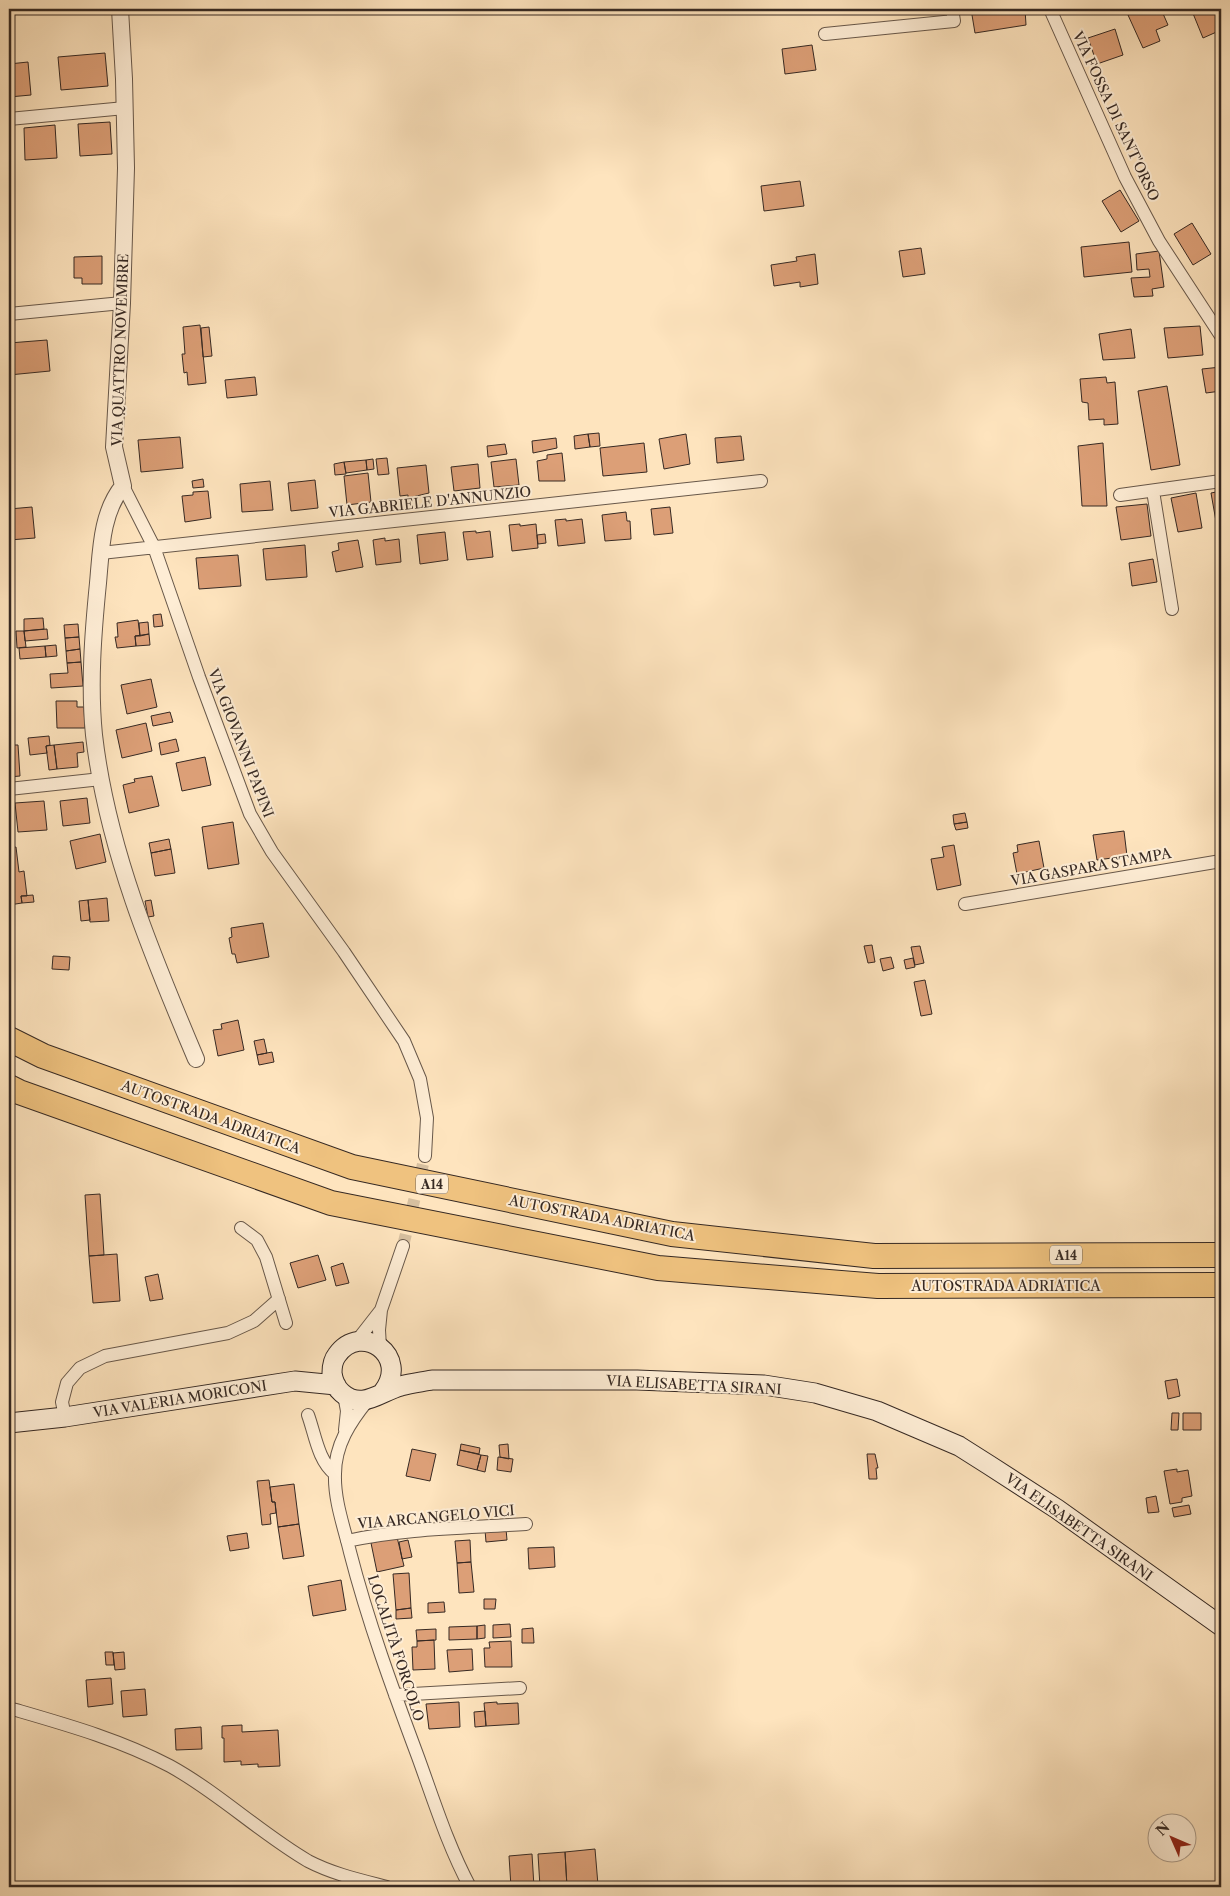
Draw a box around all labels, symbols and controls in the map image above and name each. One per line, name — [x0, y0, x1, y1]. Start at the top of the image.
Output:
street label: VIA FOSSA DI SANT'ORSO — [1068, 27, 1163, 204]
street label: VIA QUATTRO NOVEMBRE — [108, 253, 132, 448]
street label: VIA GABRIELE D'ANNUNZIO — [327, 482, 532, 522]
street label: VIA GIOVANNI PAPINI — [204, 665, 278, 820]
street label: VIA GASPARA STAMPA — [1008, 844, 1173, 890]
street label: AUTOSTRADA ADRIATICA — [118, 1076, 304, 1158]
road number: A14 — [416, 1174, 448, 1194]
street label: AUTOSTRADA ADRIATICA — [506, 1191, 697, 1245]
road number: A14 — [1050, 1246, 1082, 1264]
street label: AUTOSTRADA ADRIATICA — [910, 1277, 1101, 1295]
street label: VIA ELISABETTA SIRANI — [605, 1371, 782, 1399]
street label: VIA VALERIA MORICONI — [91, 1376, 268, 1422]
street label: VIA ELISABETTA SIRANI — [1001, 1469, 1156, 1585]
street label: VIA ARCANGELO VICI — [356, 1501, 515, 1533]
street label: LOCALITÀ FORCOLO — [364, 1572, 428, 1724]
north arrow — [1148, 1814, 1198, 1864]
text: N — [1152, 1818, 1173, 1839]

